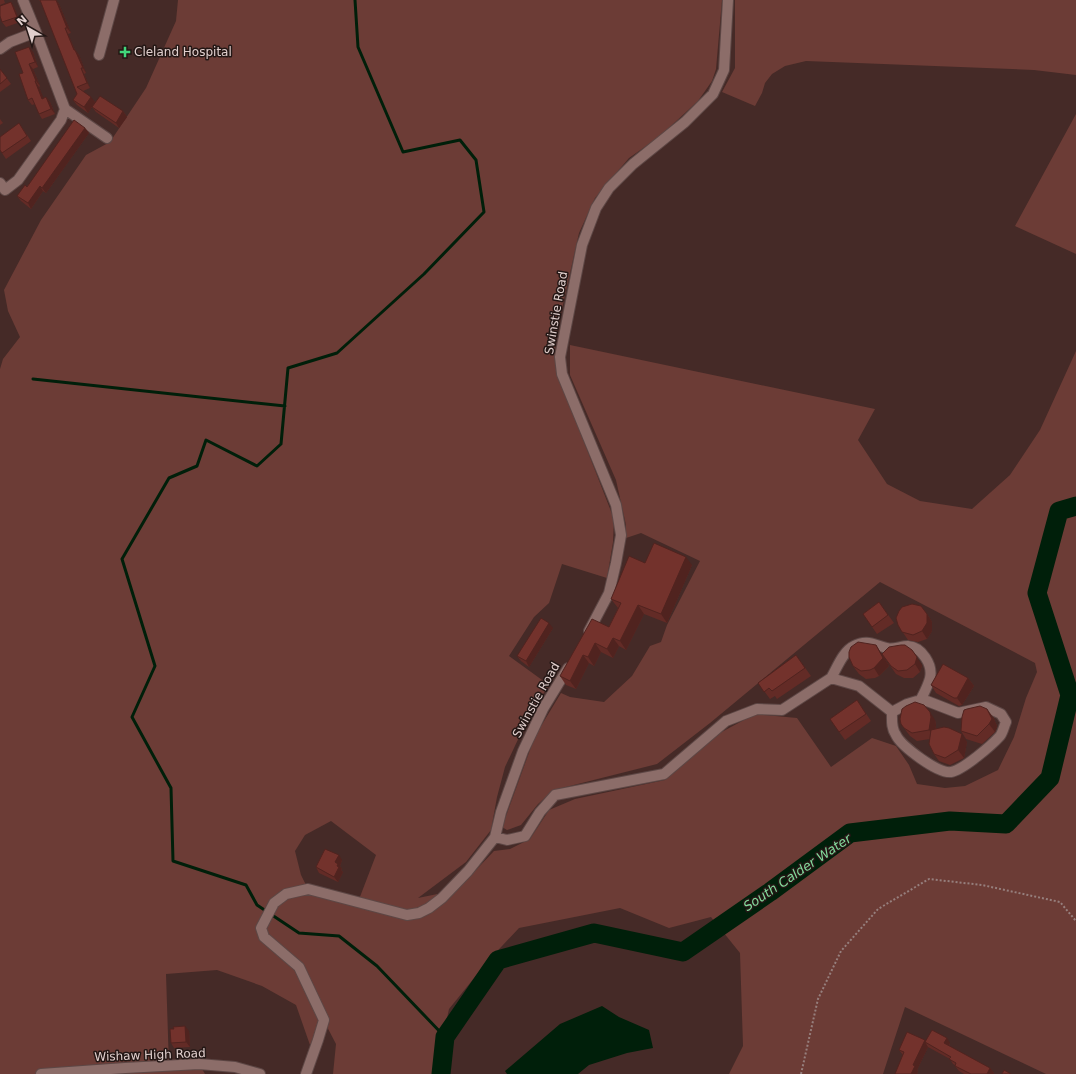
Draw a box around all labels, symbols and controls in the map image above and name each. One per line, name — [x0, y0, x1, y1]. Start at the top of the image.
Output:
north arrow — [8, 8, 48, 48]
text: N — [14, 13, 30, 29]
place label: Cleland Hospital — [134, 45, 232, 59]
marker: Cleland Hospital — [119, 46, 131, 58]
street label: Swinstie Road — [542, 270, 570, 356]
street label: Swinstie Road — [510, 660, 562, 740]
water label: South Calder Water — [741, 830, 855, 914]
street label: Wishaw High Road — [94, 1046, 206, 1064]

